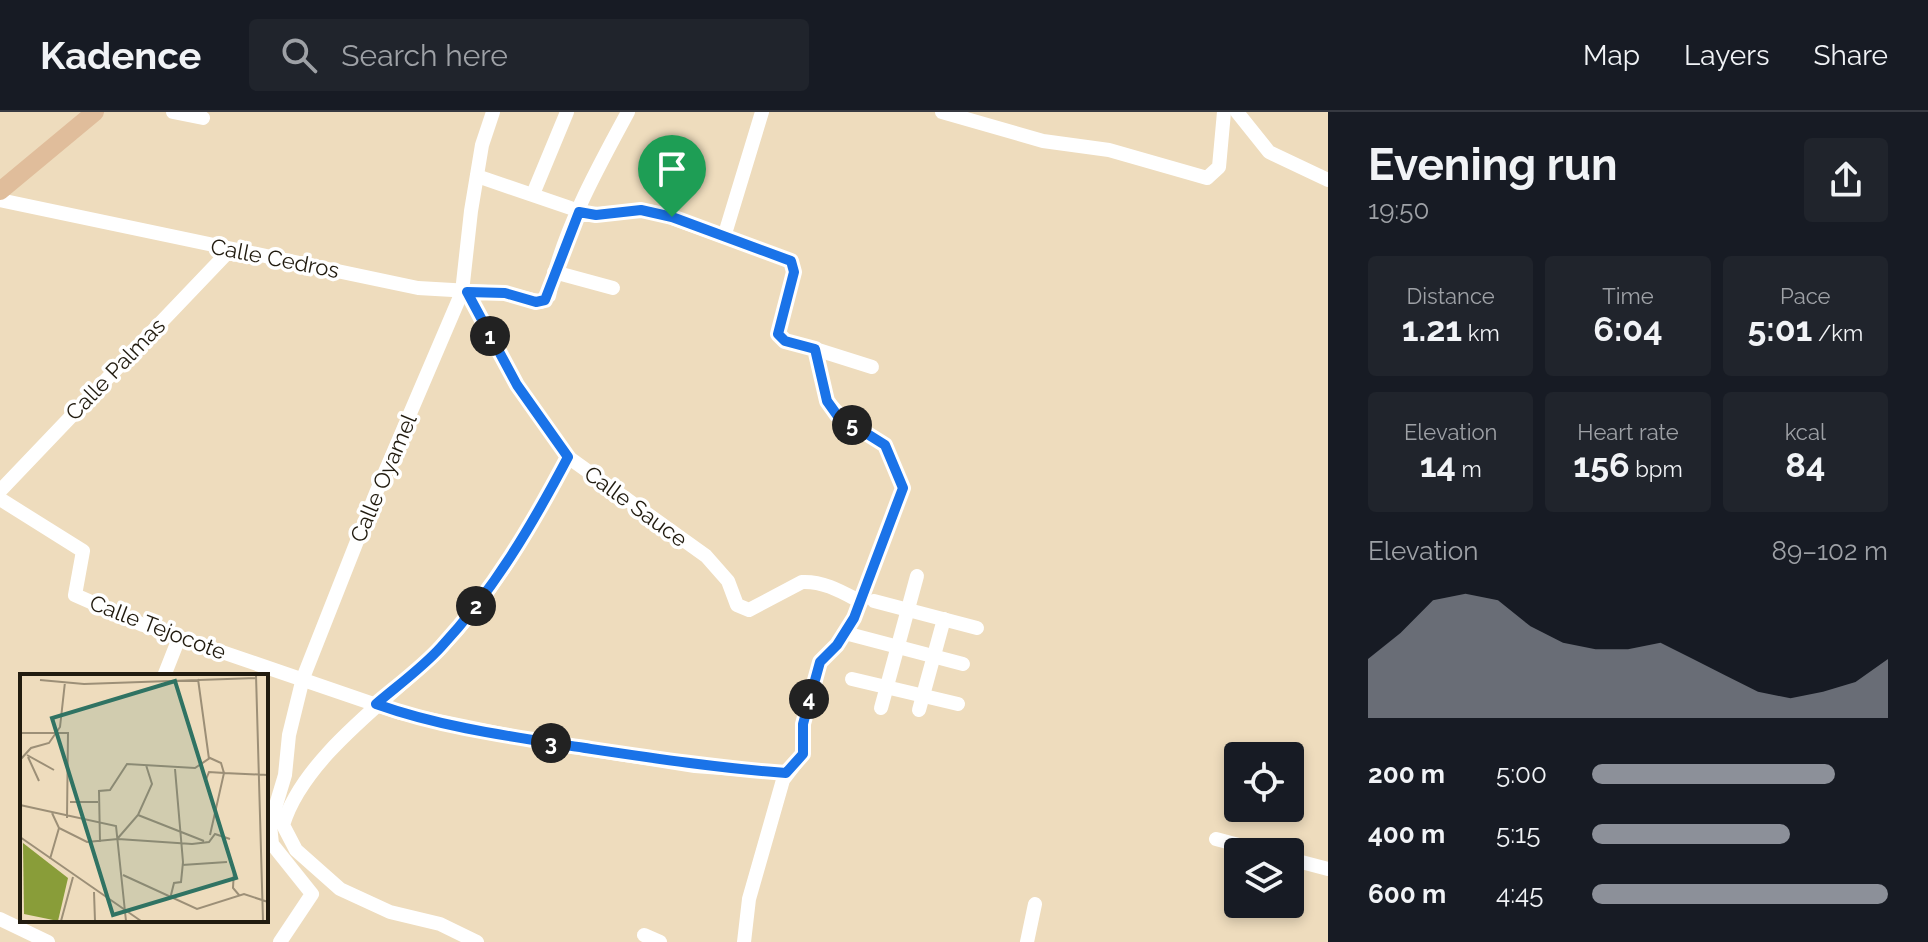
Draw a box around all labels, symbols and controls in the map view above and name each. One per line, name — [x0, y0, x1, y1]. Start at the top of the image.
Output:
search box — [249, 19, 809, 91]
text: Kadence — [40, 33, 201, 78]
icon: search — [277, 33, 321, 77]
text: Search here — [341, 38, 508, 73]
text: Map — [1583, 39, 1640, 72]
text: Layers — [1684, 39, 1770, 72]
text: Share — [1814, 39, 1888, 72]
pin — [638, 135, 706, 217]
button: share — [1804, 138, 1888, 222]
text: Evening run — [1368, 139, 1617, 190]
icon: arrive — [650, 147, 694, 191]
text: 19:50 — [1368, 195, 1429, 225]
street label: Calle Cedros — [209, 233, 341, 283]
text: Distance — [1407, 283, 1495, 309]
text: Time — [1602, 283, 1654, 309]
text: Pace — [1780, 283, 1831, 309]
text: 1.21 — [1402, 309, 1462, 349]
text: 6:04 — [1593, 309, 1663, 349]
text: 5:01 — [1747, 309, 1812, 349]
street label: Calle Palmas — [60, 313, 170, 425]
pin: 1 — [470, 316, 510, 356]
text: km — [1462, 320, 1500, 346]
text: /km — [1812, 320, 1863, 346]
text: 1 — [485, 323, 495, 349]
pin: 5 — [832, 405, 872, 445]
street label: Calle Oyamel — [344, 410, 422, 546]
text: 5 — [846, 412, 858, 438]
text: Elevation — [1404, 419, 1497, 445]
text: Heart rate — [1577, 419, 1679, 445]
text: kcal — [1785, 419, 1826, 445]
text: 14 — [1420, 445, 1456, 485]
text: 156 — [1573, 445, 1630, 485]
text: 84 — [1785, 445, 1825, 485]
text: m — [1456, 456, 1482, 482]
text: bpm — [1630, 456, 1683, 482]
street label: Calle Sauce — [579, 460, 693, 552]
text: Elevation — [1368, 536, 1478, 566]
text: 89–102 m — [1772, 536, 1888, 566]
pin: 2 — [456, 586, 496, 626]
street label: Calle Tejocote — [86, 589, 230, 665]
text: 2 — [470, 593, 482, 619]
inset map — [20, 674, 268, 922]
pin: 4 — [789, 679, 829, 719]
text: 4 — [803, 686, 815, 712]
pin: 3 — [531, 723, 571, 763]
text: 3 — [545, 730, 557, 756]
map controls — [1224, 742, 1304, 918]
button: locate — [1224, 742, 1304, 822]
text: 200 m — [1368, 759, 1445, 789]
text: 5:00 — [1496, 759, 1547, 789]
text: 400 m — [1368, 819, 1445, 849]
text: 5:15 — [1496, 819, 1540, 849]
button: layers — [1224, 838, 1304, 918]
text: 600 m — [1368, 879, 1446, 909]
text: 4:45 — [1496, 879, 1543, 909]

